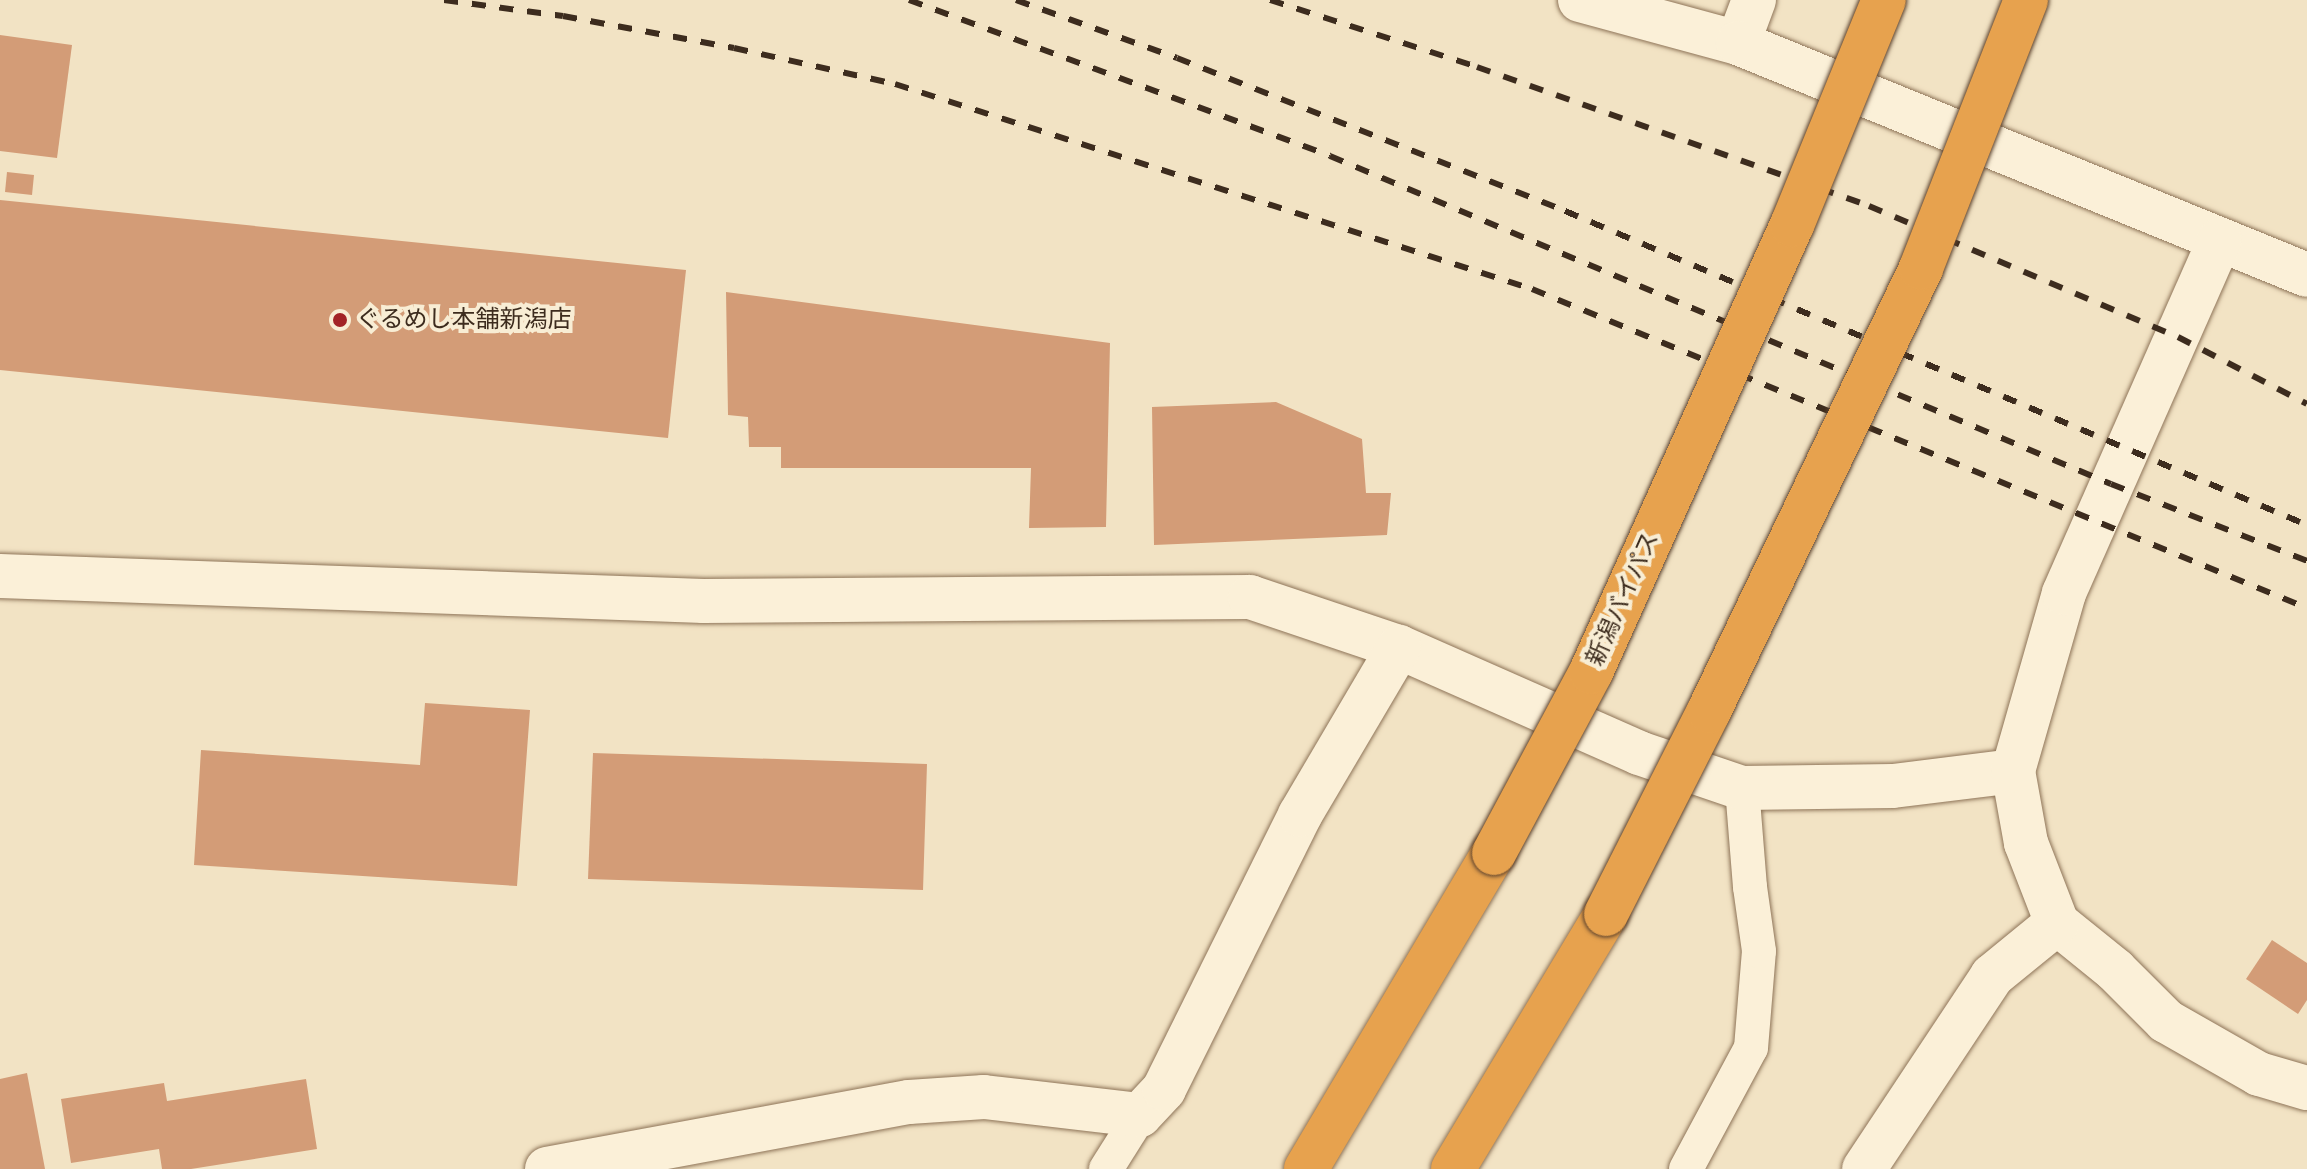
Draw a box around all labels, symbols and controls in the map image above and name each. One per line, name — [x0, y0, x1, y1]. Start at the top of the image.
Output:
place label: ぐるめし本舗新潟店 — [356, 306, 572, 334]
marker: ぐるめし本舗新潟店 — [331, 311, 349, 329]
street label: 新潟バイパス — [1581, 527, 1665, 671]

